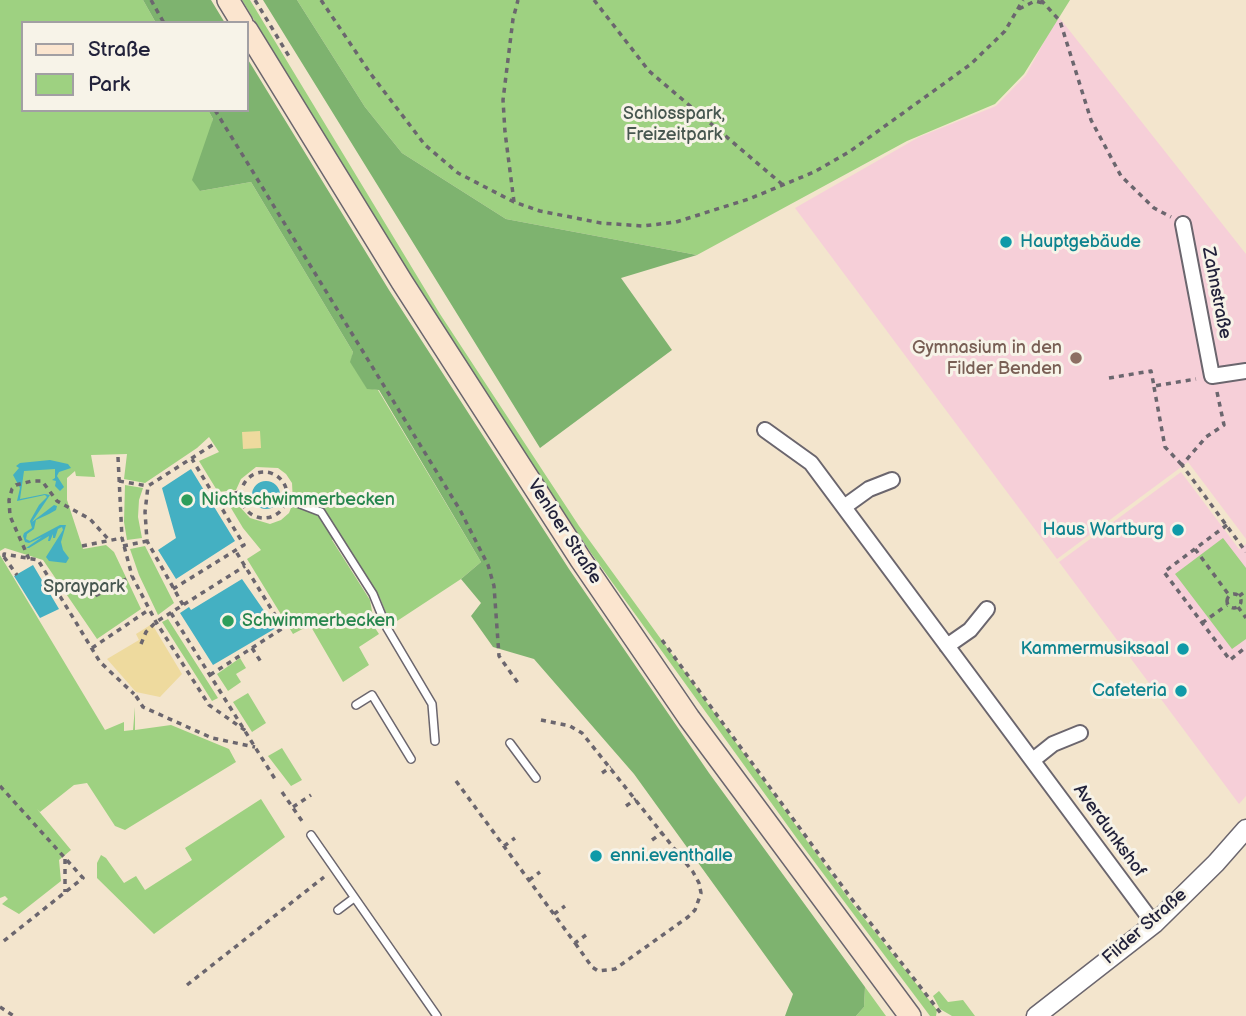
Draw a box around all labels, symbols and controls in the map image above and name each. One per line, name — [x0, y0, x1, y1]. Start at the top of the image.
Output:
legend — [21, 21, 248, 112]
text: Straße — [88, 37, 150, 62]
text: Park — [88, 72, 130, 97]
park label: Schlosspark, Freizeitpark — [623, 103, 725, 146]
place label: Hauptgebäude — [1020, 231, 1141, 253]
marker: Hauptgebäude — [998, 234, 1014, 250]
street label: Zahnstraße — [1197, 245, 1235, 341]
place label: Gymnasium in den Filder Benden — [912, 337, 1062, 380]
marker: Gymnasium in den Filder Benden — [1068, 350, 1084, 366]
street label: Venloer Straße — [522, 476, 606, 588]
place label: Nichtschwimmerbecken — [201, 489, 395, 511]
marker: Nichtschwimmerbecken — [179, 492, 195, 508]
place label: Haus Wartburg — [1043, 519, 1164, 541]
marker: Haus Wartburg — [1170, 522, 1186, 538]
park label: Spraypark — [43, 576, 125, 598]
place label: Schwimmerbecken — [242, 610, 395, 632]
marker: Schwimmerbecken — [220, 613, 236, 629]
place label: Kammermusiksaal — [1020, 638, 1169, 660]
marker: Kammermusiksaal — [1175, 641, 1191, 657]
place label: Cafeteria — [1092, 680, 1167, 702]
marker: Cafeteria — [1173, 683, 1189, 699]
street label: Averdunkshof — [1068, 780, 1150, 882]
place label: enni.eventhalle — [610, 845, 733, 867]
marker: enni.eventhalle — [588, 848, 604, 864]
street label: Filder Straße — [1098, 885, 1192, 969]

